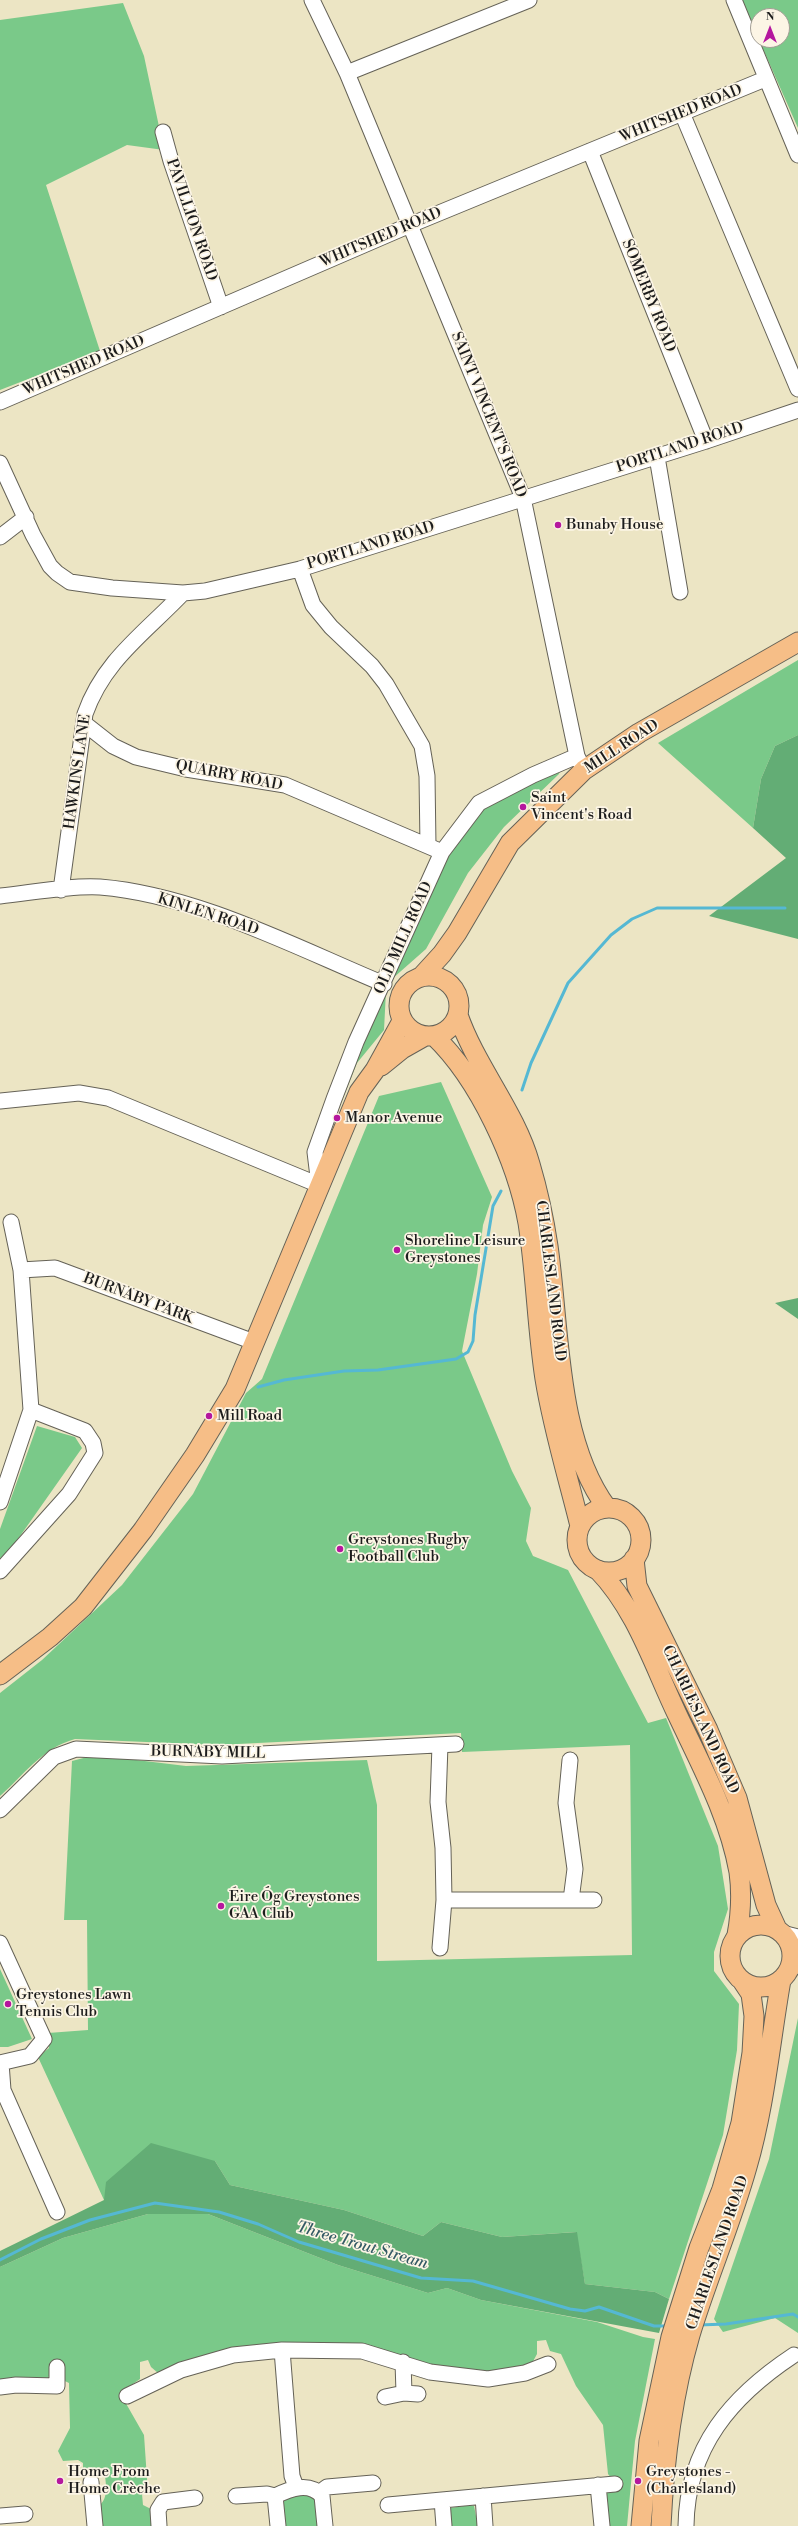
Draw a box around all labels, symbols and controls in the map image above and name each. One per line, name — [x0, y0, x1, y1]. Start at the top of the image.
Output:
north arrow — [750, 8, 790, 48]
text: N — [766, 10, 774, 24]
street label: WHITSHED ROAD — [617, 81, 745, 147]
street label: PAVILLION ROAD — [162, 156, 220, 284]
street label: WHITSHED ROAD — [317, 204, 445, 272]
street label: SOMERBY ROAD — [617, 237, 679, 355]
street label: SAINT VINCENT'S ROAD — [446, 330, 530, 500]
street label: WHITSHED ROAD — [20, 332, 148, 400]
street label: PORTLAND ROAD — [614, 419, 746, 477]
place label: Bunaby House — [566, 516, 664, 534]
street label: PORTLAND ROAD — [305, 518, 437, 574]
marker: Bunaby House — [553, 520, 563, 530]
street label: HAWKINS LANE — [61, 713, 95, 831]
street label: MILL ROAD — [581, 716, 663, 778]
street label: QUARRY ROAD — [174, 757, 284, 795]
place label: Saint Vincent's Road — [531, 789, 632, 824]
marker: Saint Vincent's Road — [518, 802, 528, 812]
street label: OLD MILL ROAD — [371, 879, 437, 997]
street label: KINLEN ROAD — [155, 890, 261, 940]
place label: Manor Avenue — [345, 1109, 442, 1127]
marker: Manor Avenue — [332, 1113, 342, 1123]
street label: CHARLESLAND ROAD — [531, 1200, 569, 1362]
place label: Shoreline Leisure Greystones — [405, 1232, 525, 1267]
marker: Shoreline Leisure Greystones — [392, 1245, 402, 1255]
street label: BURNABY PARK — [81, 1270, 195, 1328]
place label: Mill Road — [217, 1407, 282, 1425]
marker: Mill Road — [204, 1411, 214, 1421]
place label: Greystones Rugby Football Club — [348, 1531, 469, 1566]
marker: Greystones Rugby Football Club — [335, 1544, 345, 1554]
street label: CHARLESLAND ROAD — [658, 1643, 742, 1797]
street label: BURNABY MILL — [151, 1743, 265, 1763]
place label: Éire Óg Greystones GAA Club — [229, 1888, 359, 1923]
marker: Éire Óg Greystones GAA Club — [216, 1901, 226, 1911]
place label: Greystones Lawn Tennis Club — [16, 1986, 131, 2021]
marker: Greystones Lawn Tennis Club — [3, 1999, 13, 2009]
street label: CHARLESLAND ROAD — [683, 2173, 753, 2333]
water label: Three Trout Stream — [294, 2218, 430, 2274]
place label: Home From Home Crèche — [68, 2463, 160, 2498]
place label: Greystones - (Charlesland) — [646, 2463, 736, 2498]
marker: Home From Home Crèche — [55, 2476, 65, 2486]
marker: Greystones - (Charlesland) — [633, 2476, 643, 2486]

